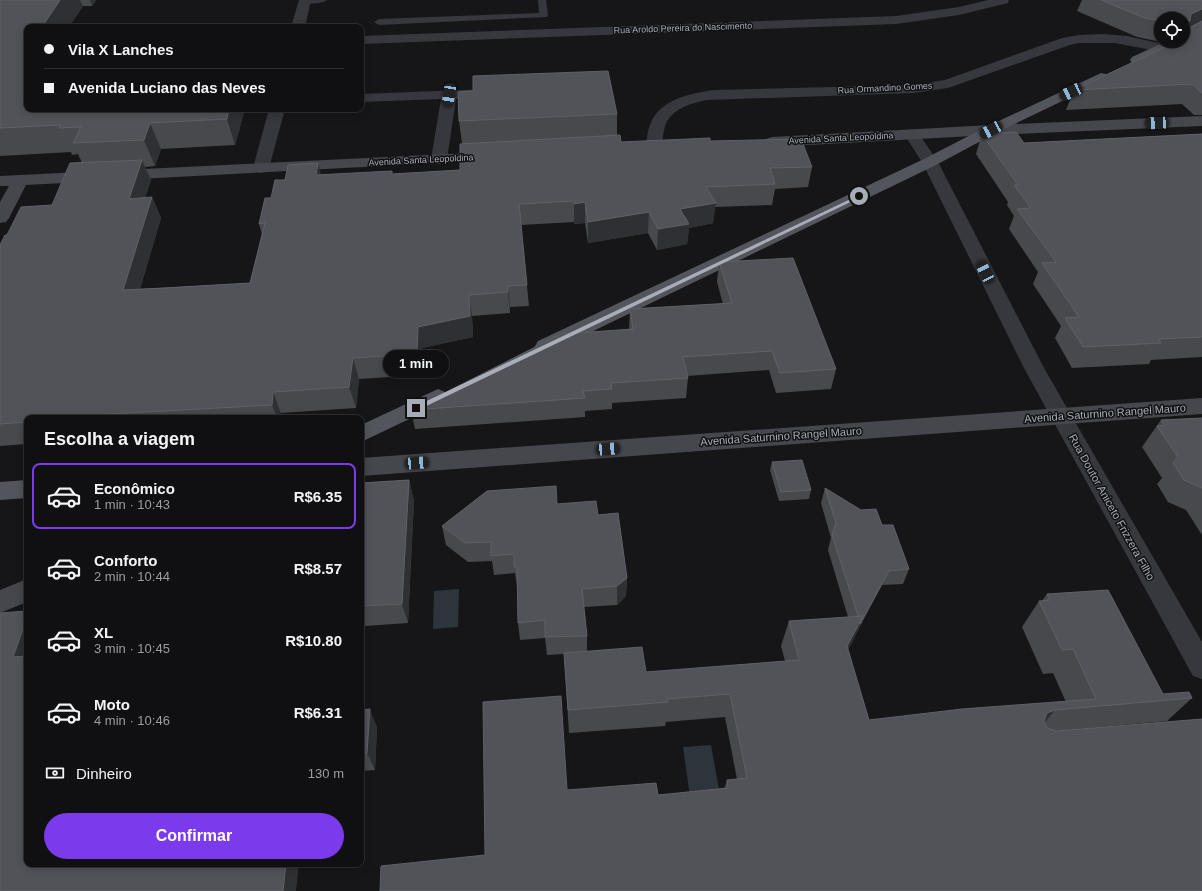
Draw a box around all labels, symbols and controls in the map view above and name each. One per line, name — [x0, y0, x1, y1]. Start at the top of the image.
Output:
map controls — [1154, 12, 1190, 48]
button: locate — [1154, 12, 1190, 48]
street label: Rua Aroldo Pereira do Nascimento — [614, 21, 752, 35]
text: Vila X Lanches — [68, 41, 174, 58]
text: Avenida Luciano das Neves — [68, 79, 266, 96]
street label: Rua Ormandino Gomes — [837, 80, 933, 95]
car — [1058, 81, 1084, 103]
car — [441, 82, 457, 108]
car — [1145, 116, 1169, 130]
car — [978, 119, 1004, 141]
street label: Avenida Santa Leopoldina — [788, 130, 894, 146]
street label: Avenida Santa Leopoldina — [368, 152, 474, 168]
route start — [850, 187, 868, 205]
car — [974, 259, 996, 285]
callout: 1 min — [383, 350, 449, 378]
text: 1 min — [399, 356, 433, 371]
route end — [407, 399, 425, 417]
street label: Avenida Saturnino Rangel Mauro — [1024, 401, 1186, 425]
street label: Avenida Saturnino Rangel Mauro — [700, 424, 862, 448]
text: Escolha a viagem — [44, 429, 195, 449]
street label: Rua Doutor Aniceto Frizzera Filho — [1067, 432, 1157, 582]
car — [596, 442, 620, 456]
car — [405, 456, 429, 470]
icon: car — [46, 478, 82, 514]
text: Econômico — [94, 480, 175, 497]
text: R$6.35 — [294, 488, 342, 505]
text: 1 min · 10:43 — [94, 497, 170, 512]
icon: car — [46, 550, 82, 586]
text: Conforto — [94, 552, 157, 569]
text: R$8.57 — [294, 560, 342, 577]
text: 2 min · 10:44 — [94, 569, 170, 584]
icon: car — [46, 622, 82, 658]
text: XL — [94, 624, 113, 641]
text: R$10.80 — [285, 632, 342, 649]
text: 3 min · 10:45 — [94, 641, 170, 656]
icon: car — [46, 694, 82, 730]
text: Moto — [94, 696, 130, 713]
text: R$6.31 — [294, 704, 342, 721]
text: 4 min · 10:46 — [94, 713, 170, 728]
icon: cash — [44, 762, 66, 784]
text: Dinheiro — [76, 765, 132, 782]
text: 130 m — [308, 766, 344, 781]
button: Confirmar — [44, 813, 344, 859]

